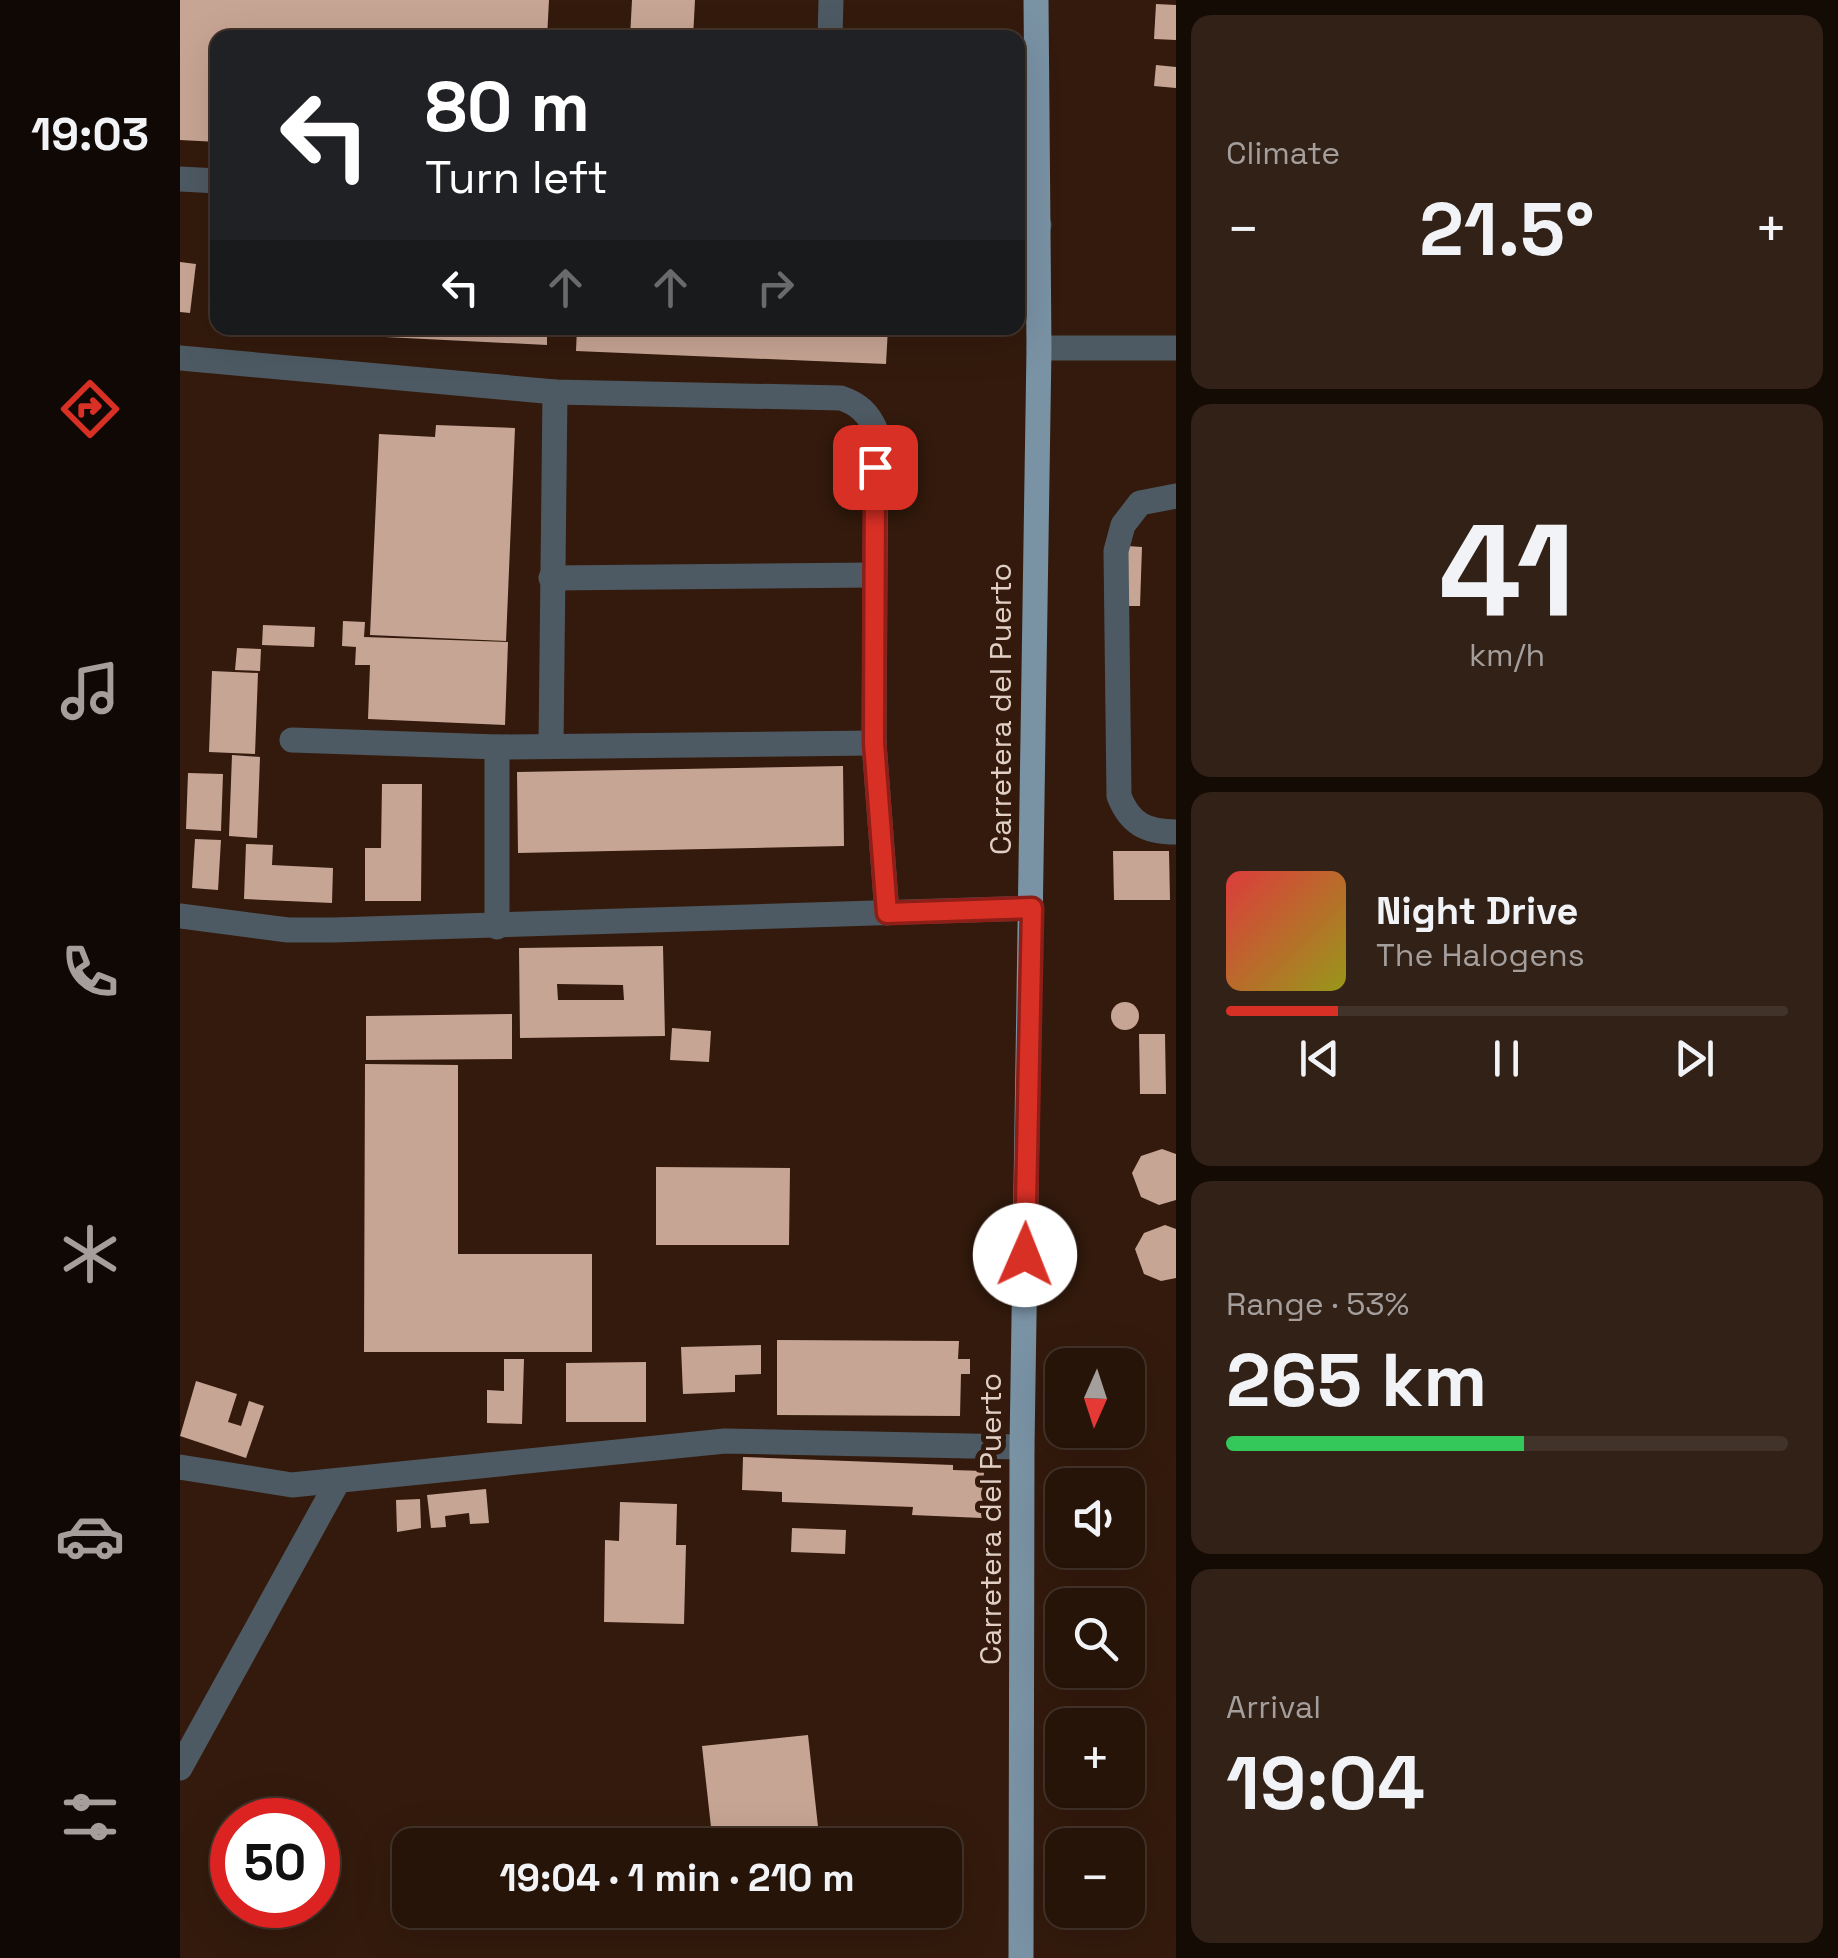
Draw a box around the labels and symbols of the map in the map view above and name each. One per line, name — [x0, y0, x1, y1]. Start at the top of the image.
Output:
pin — [833, 425, 918, 510]
street label: Carretera del Puerto — [981, 563, 1020, 855]
position arrow — [973, 1203, 1077, 1307]
north arrow — [1045, 1348, 1145, 1448]
street label: Carretera del Puerto — [971, 1373, 1010, 1665]
speed limit sign: 50 — [210, 1798, 340, 1928]

